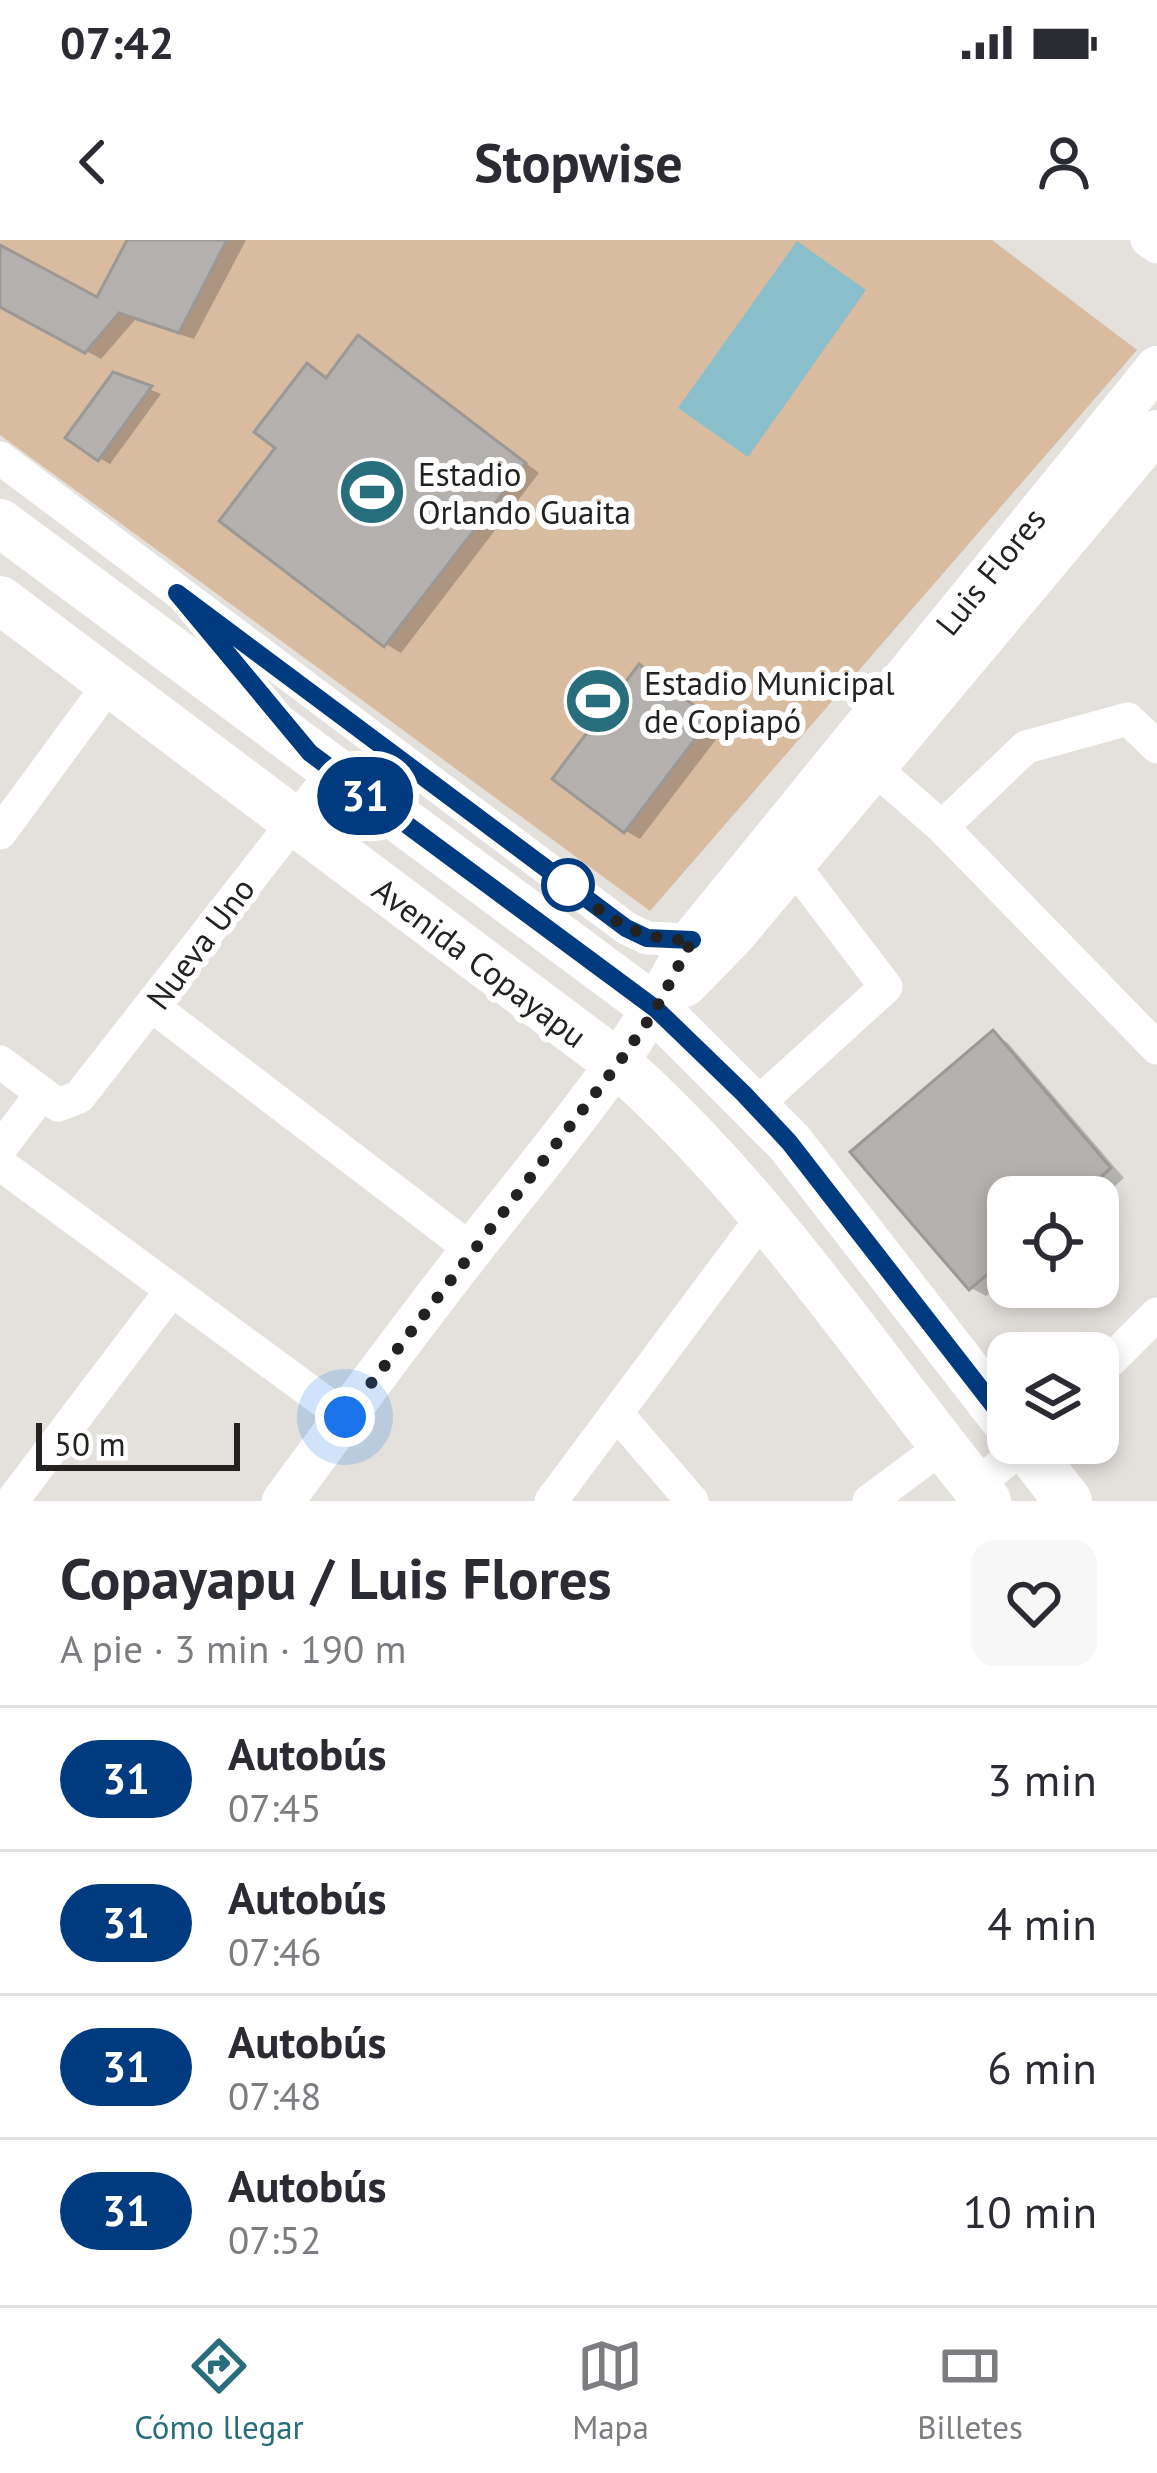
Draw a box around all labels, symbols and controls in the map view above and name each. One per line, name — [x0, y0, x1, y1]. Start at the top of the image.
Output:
text: 07:42 — [60, 13, 174, 71]
text: Stopwise — [474, 127, 683, 197]
icon: back — [60, 129, 126, 195]
icon: person — [1031, 129, 1097, 195]
place label: Estadio Orlando Guaita — [418, 452, 631, 533]
sports icon: Estadio Orlando Guaita — [337, 457, 407, 527]
street label: Luis Flores — [925, 498, 1055, 644]
place label: Estadio Municipal de Copiapó — [644, 661, 895, 742]
sports icon: Estadio Municipal de Copiapó — [563, 666, 633, 736]
line badge: 31 — [311, 757, 419, 835]
text: 31 — [341, 768, 389, 823]
unlabelled marker — [543, 860, 593, 910]
street label: Avenida Copayapu — [364, 867, 596, 1057]
street label: Nueva Uno — [136, 868, 264, 1018]
map controls — [987, 1176, 1119, 1464]
button: locate — [987, 1176, 1119, 1308]
button: layers — [987, 1332, 1119, 1464]
your location — [315, 1387, 375, 1447]
scale bar — [36, 1417, 240, 1470]
text: 50 m — [54, 1422, 126, 1465]
button: heart — [971, 1540, 1097, 1666]
text: Copayapu / Luis Flores — [60, 1541, 612, 1615]
text: A pie · 3 min · 190 m — [60, 1623, 406, 1674]
text: Autobús — [228, 1724, 386, 1782]
text: 3 min — [987, 1750, 1097, 1808]
text: 31 — [102, 1751, 150, 1806]
text: 07:45 — [228, 1782, 322, 1833]
text: Autobús — [228, 1868, 386, 1926]
text: 4 min — [987, 1894, 1097, 1952]
text: 31 — [102, 1895, 150, 1950]
text: 07:46 — [228, 1926, 322, 1977]
text: Autobús — [228, 2012, 386, 2070]
text: 6 min — [987, 2038, 1097, 2096]
text: 31 — [102, 2039, 150, 2094]
text: 07:48 — [228, 2070, 322, 2121]
text: Autobús — [228, 2156, 386, 2214]
text: 10 min — [963, 2182, 1097, 2240]
text: 31 — [102, 2183, 150, 2238]
text: 07:52 — [228, 2214, 322, 2265]
tab: Cómo llegar — [134, 2333, 304, 2448]
tab: Mapa — [572, 2333, 649, 2448]
tab: Billetes — [917, 2333, 1023, 2448]

